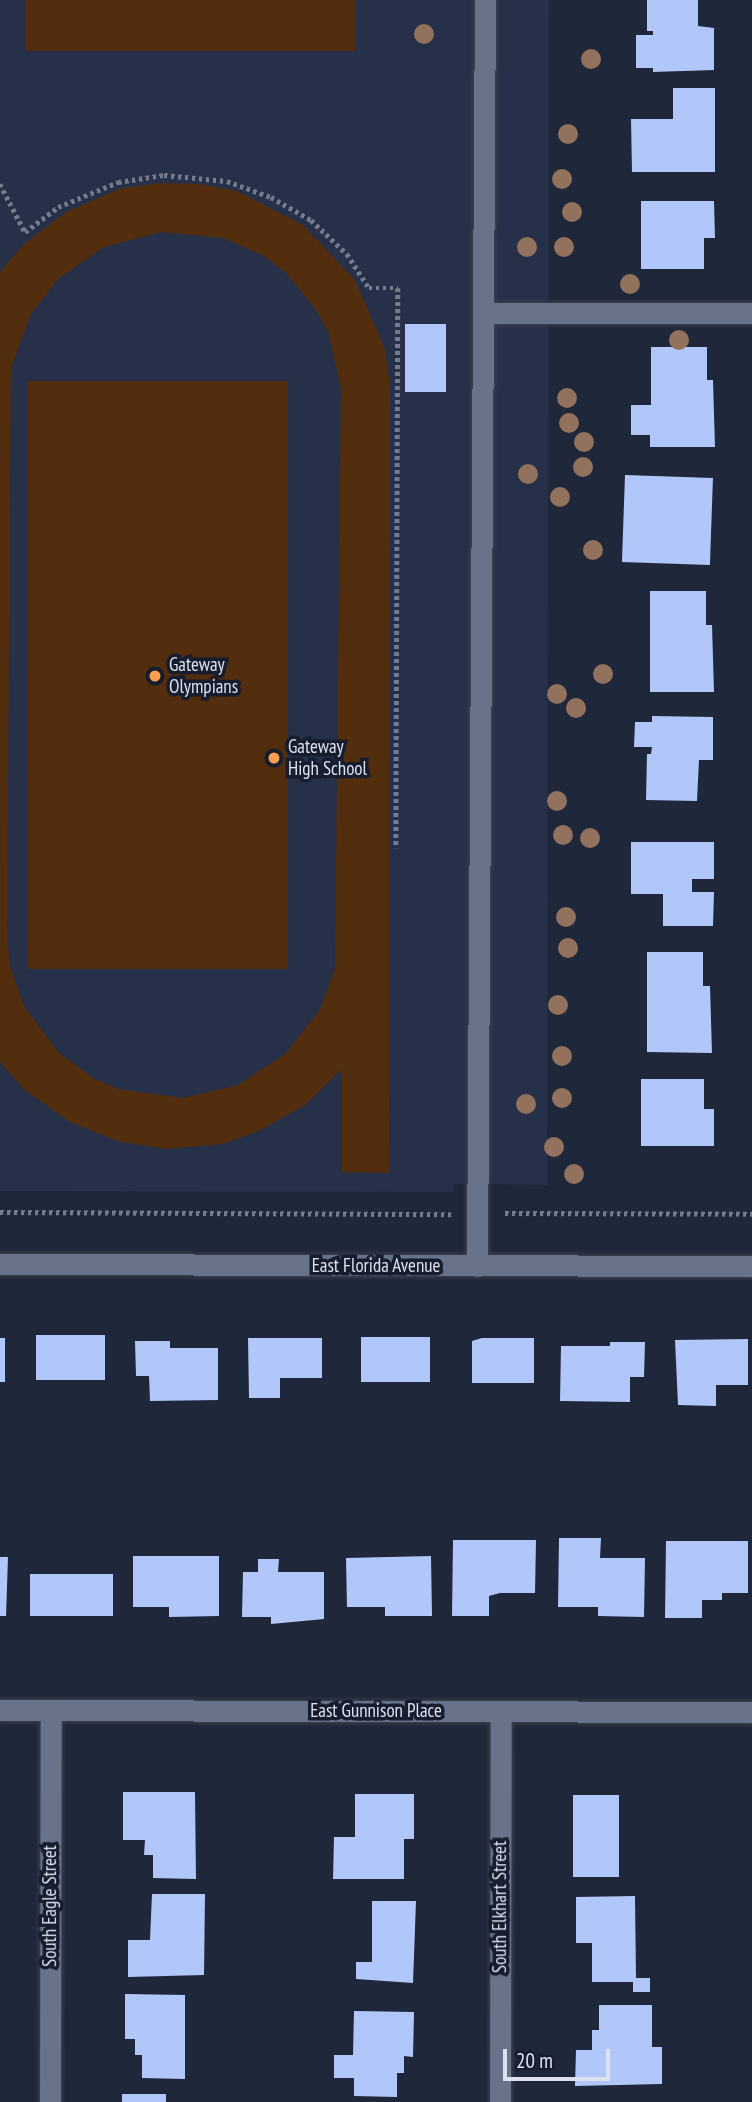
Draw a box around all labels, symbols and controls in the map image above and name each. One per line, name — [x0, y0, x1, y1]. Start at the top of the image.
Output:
place label: Gateway Olympians — [169, 654, 238, 698]
marker: Gateway Olympians — [147, 668, 163, 684]
place label: Gateway High School — [288, 736, 367, 780]
marker: Gateway High School — [266, 750, 282, 766]
street label: East Florida Avenue — [311, 1255, 441, 1277]
street label: East Gunnison Place — [310, 1700, 442, 1722]
street label: South Elkhart Street — [489, 1841, 511, 1973]
street label: South Eagle Street — [39, 1845, 61, 1967]
scale bar — [507, 2036, 614, 2080]
text: 20 m — [516, 2047, 553, 2074]

